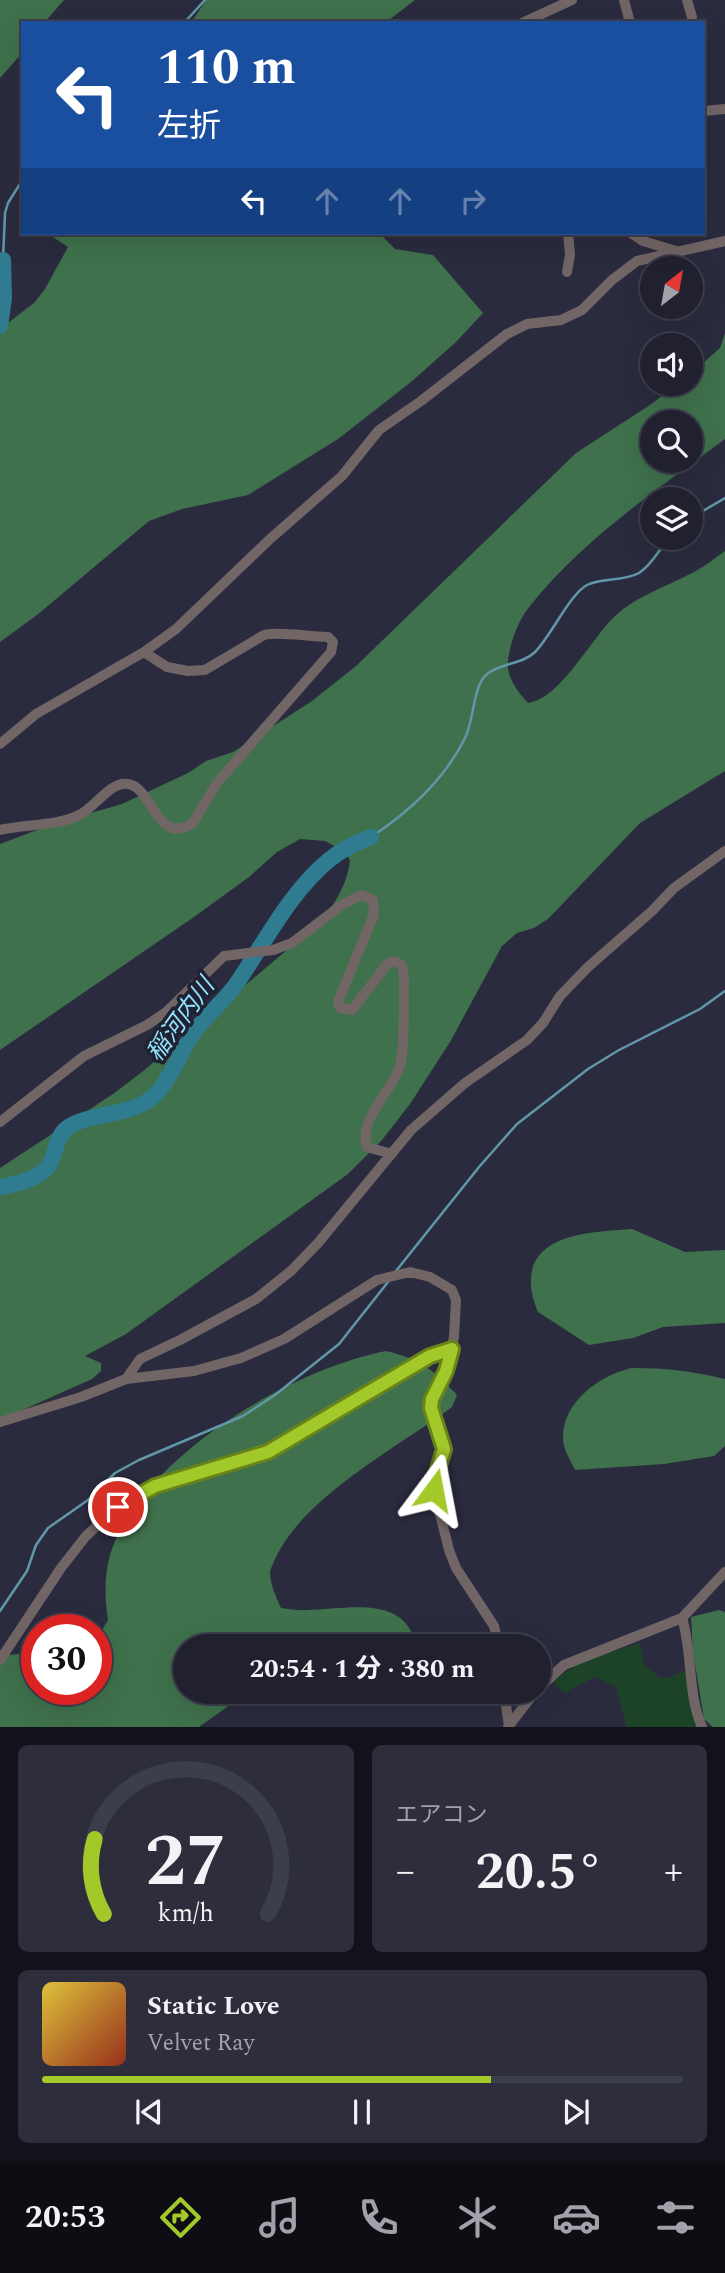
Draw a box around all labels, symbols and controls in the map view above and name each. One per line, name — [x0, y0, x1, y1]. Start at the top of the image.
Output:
text: 110 m — [157, 31, 296, 106]
icon: left — [42, 49, 133, 140]
text: 左折 — [157, 102, 221, 151]
icon: left — [235, 182, 273, 220]
icon: ahead — [308, 182, 346, 220]
icon: ahead — [381, 182, 419, 220]
icon: right — [454, 182, 492, 220]
north arrow — [640, 256, 704, 318]
map controls — [640, 256, 703, 550]
button: sound — [640, 333, 703, 396]
button: search — [640, 410, 703, 473]
button: layers — [640, 487, 703, 550]
water label: 稲河内川 — [138, 968, 226, 1069]
position arrow — [397, 1453, 471, 1527]
pin — [88, 1477, 148, 1537]
icon: arrive — [99, 1488, 137, 1526]
speed limit sign: 30 — [21, 1614, 112, 1705]
text: 20:54 · 1 分 · 380 m — [249, 1649, 475, 1689]
text: エアコン — [396, 1798, 488, 1833]
text: 27 — [145, 1808, 227, 1919]
text: 20.5° — [476, 1833, 603, 1912]
text: − — [396, 1843, 415, 1901]
text: + — [664, 1843, 683, 1901]
text: km/h — [158, 1895, 214, 1933]
text: Static Love — [147, 1986, 280, 2026]
text: Velvet Ray — [147, 2026, 254, 2061]
icon: previous — [130, 2093, 168, 2131]
icon: pause — [343, 2093, 381, 2131]
icon: next — [557, 2093, 595, 2131]
text: 20:53 — [25, 2193, 105, 2242]
icon: directions — [156, 2193, 205, 2242]
icon: music — [255, 2193, 304, 2242]
icon: phone — [354, 2193, 403, 2242]
icon: climate — [453, 2193, 502, 2242]
icon: car — [552, 2193, 601, 2242]
icon: filters — [651, 2193, 700, 2242]

